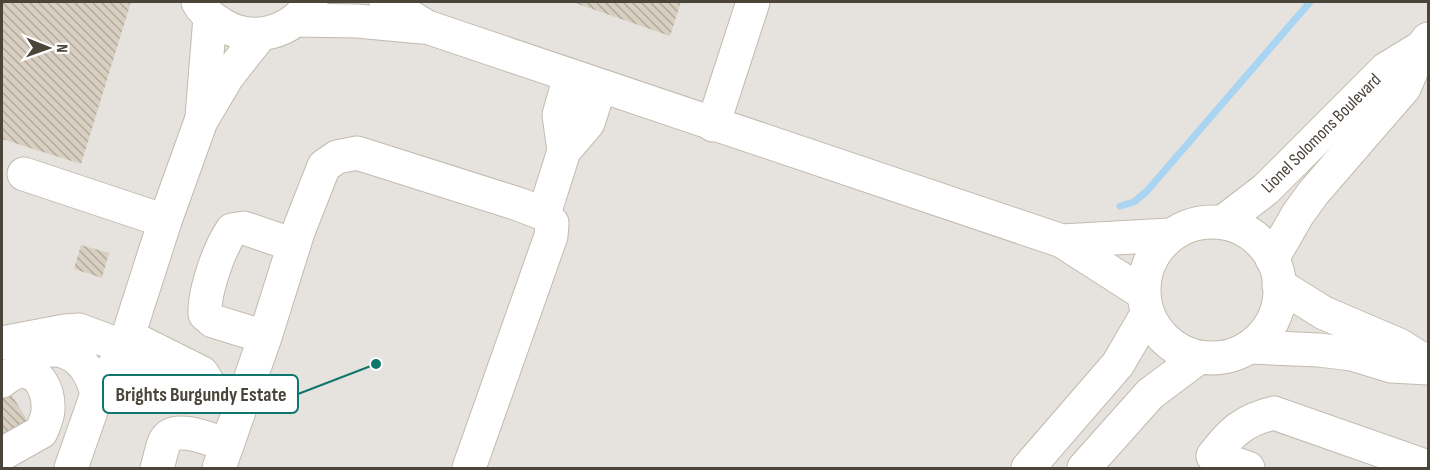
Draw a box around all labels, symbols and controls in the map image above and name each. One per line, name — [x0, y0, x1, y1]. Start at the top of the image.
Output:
north arrow — [18, 18, 78, 78]
text: N — [52, 44, 71, 53]
street label: Lionel Solomons Boulevard — [1257, 69, 1385, 197]
callout: Brights Burgundy Estate — [103, 375, 298, 413]
text: Brights Burgundy Estate — [116, 383, 286, 407]

